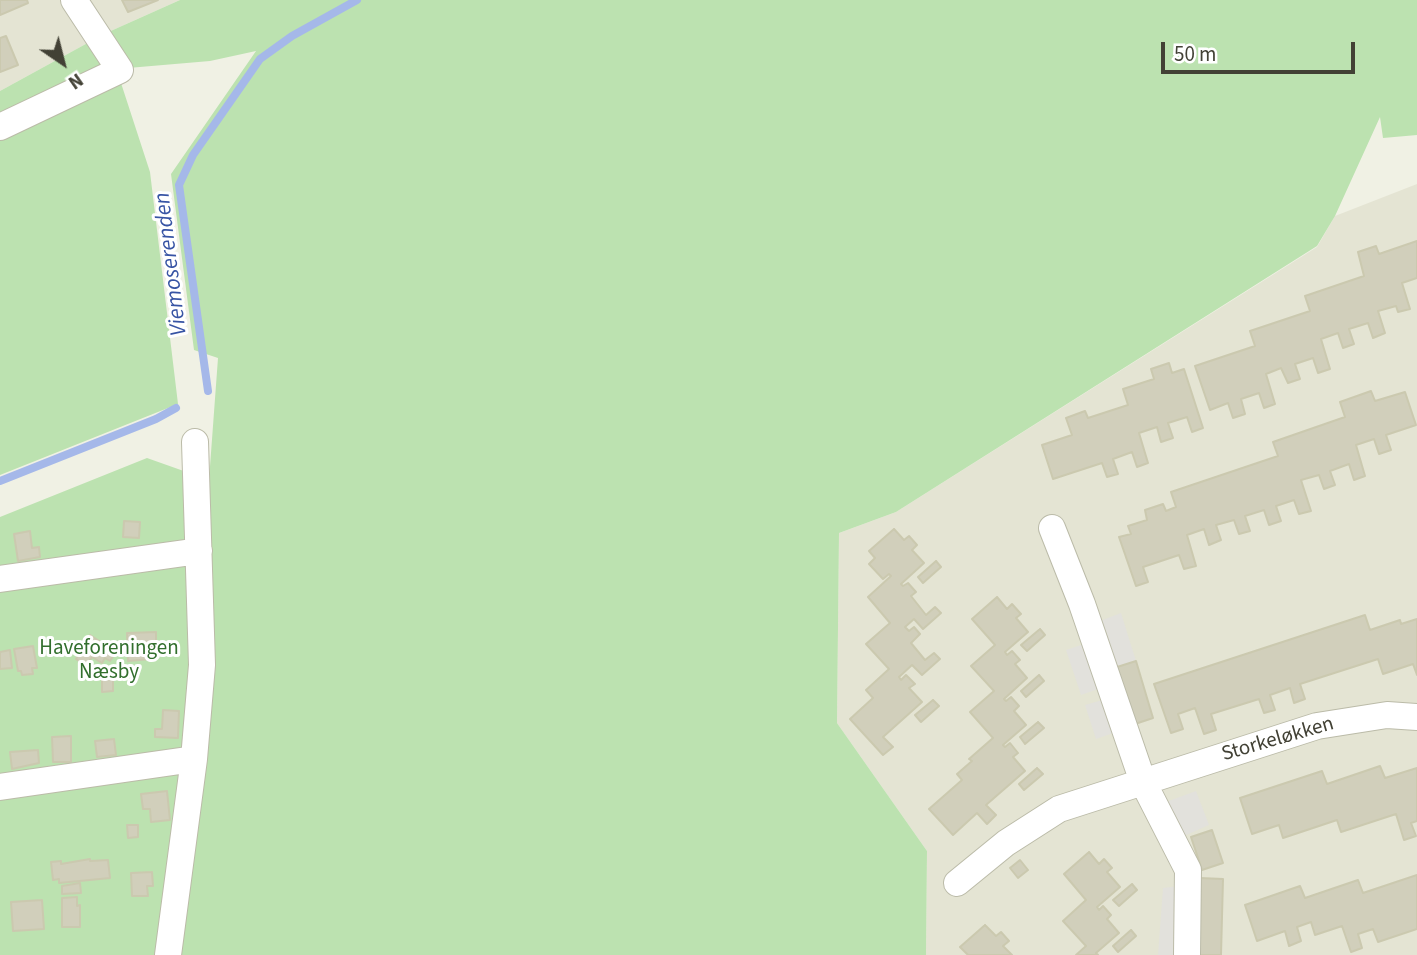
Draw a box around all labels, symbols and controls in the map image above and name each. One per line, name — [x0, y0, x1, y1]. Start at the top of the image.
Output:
north arrow — [28, 28, 98, 98]
scale bar — [1165, 28, 1359, 72]
text: 50 m — [1174, 39, 1216, 69]
text: N — [62, 66, 88, 95]
water label: Viemoserenden — [149, 191, 195, 337]
park label: Haveforeningen Næsby — [39, 636, 179, 686]
street label: Storkeløkken — [1219, 712, 1337, 768]

